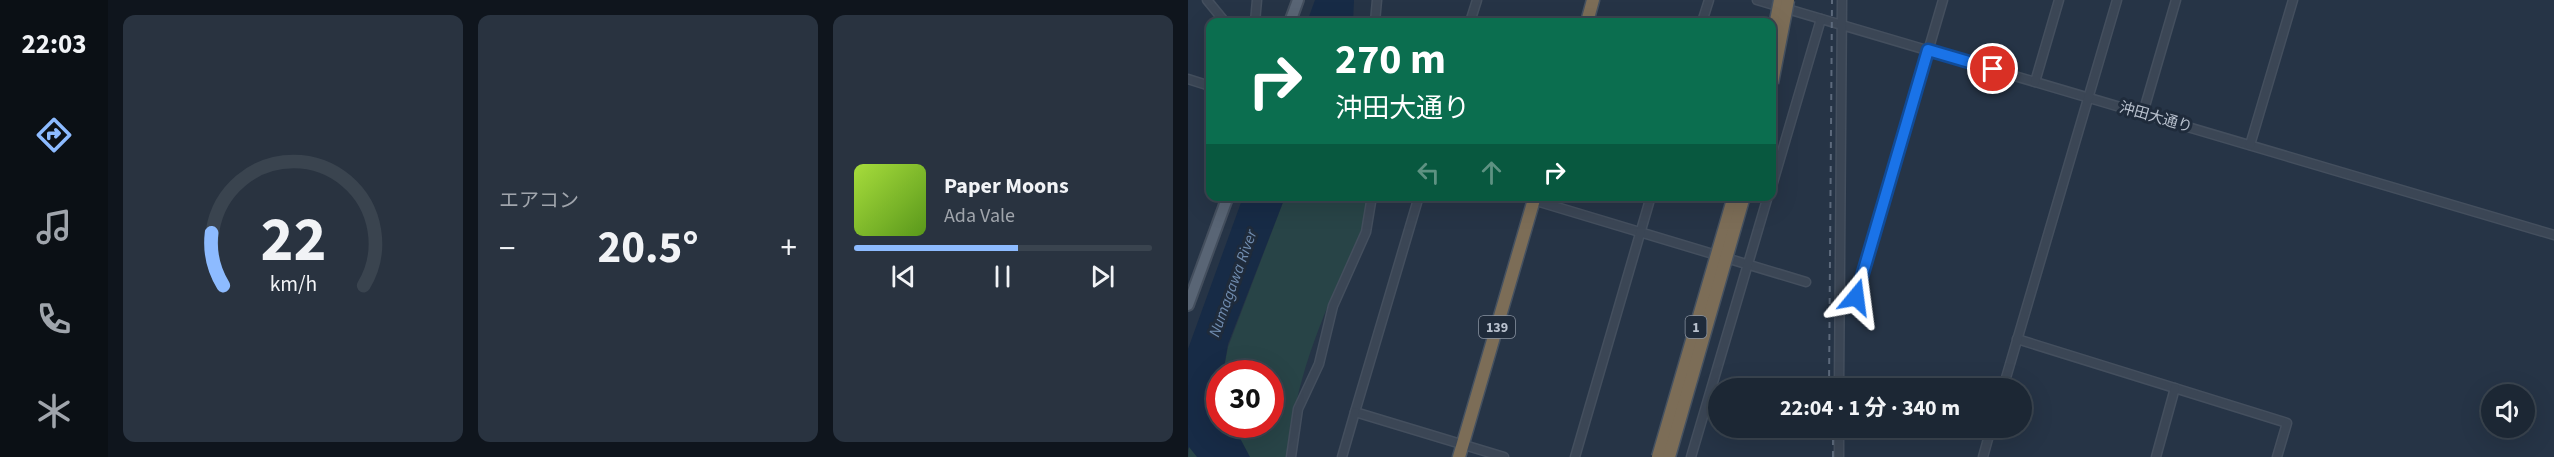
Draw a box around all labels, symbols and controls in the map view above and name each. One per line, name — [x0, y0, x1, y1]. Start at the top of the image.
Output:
text: 22:03 — [21, 25, 87, 64]
text: 270 m — [1335, 30, 1446, 90]
icon: right — [1236, 42, 1314, 120]
pin — [1967, 43, 2018, 94]
icon: arrive — [1976, 52, 2009, 85]
text: 沖田大通り — [1335, 89, 1470, 128]
street label: 沖田大通り — [2117, 97, 2195, 138]
icon: directions — [33, 114, 75, 156]
icon: left — [1412, 156, 1445, 189]
icon: ahead — [1475, 156, 1508, 189]
icon: right — [1538, 156, 1571, 189]
text: Paper Moons — [944, 170, 1069, 202]
text: エアコン — [499, 187, 579, 215]
text: 22 — [260, 196, 326, 285]
text: Ada Vale — [944, 202, 1015, 230]
icon: music — [33, 206, 75, 248]
text: 20.5° — [597, 216, 699, 280]
text: − — [499, 225, 515, 272]
text: + — [781, 225, 797, 272]
water label: Numagawa River — [1203, 225, 1263, 340]
icon: previous — [887, 260, 920, 293]
icon: pause — [986, 260, 1019, 293]
icon: next — [1086, 260, 1119, 293]
position arrow — [1824, 265, 1888, 329]
text: km/h — [269, 269, 317, 300]
icon: phone — [33, 298, 75, 340]
road number: 139 — [1479, 316, 1515, 338]
road number: 1 — [1686, 316, 1706, 338]
speed limit sign: 30 — [1206, 360, 1284, 438]
map controls — [2481, 384, 2535, 438]
button: sound — [2481, 384, 2535, 438]
icon: climate — [33, 390, 75, 432]
text: 22:04 · 1 分 · 340 m — [1780, 392, 1960, 424]

